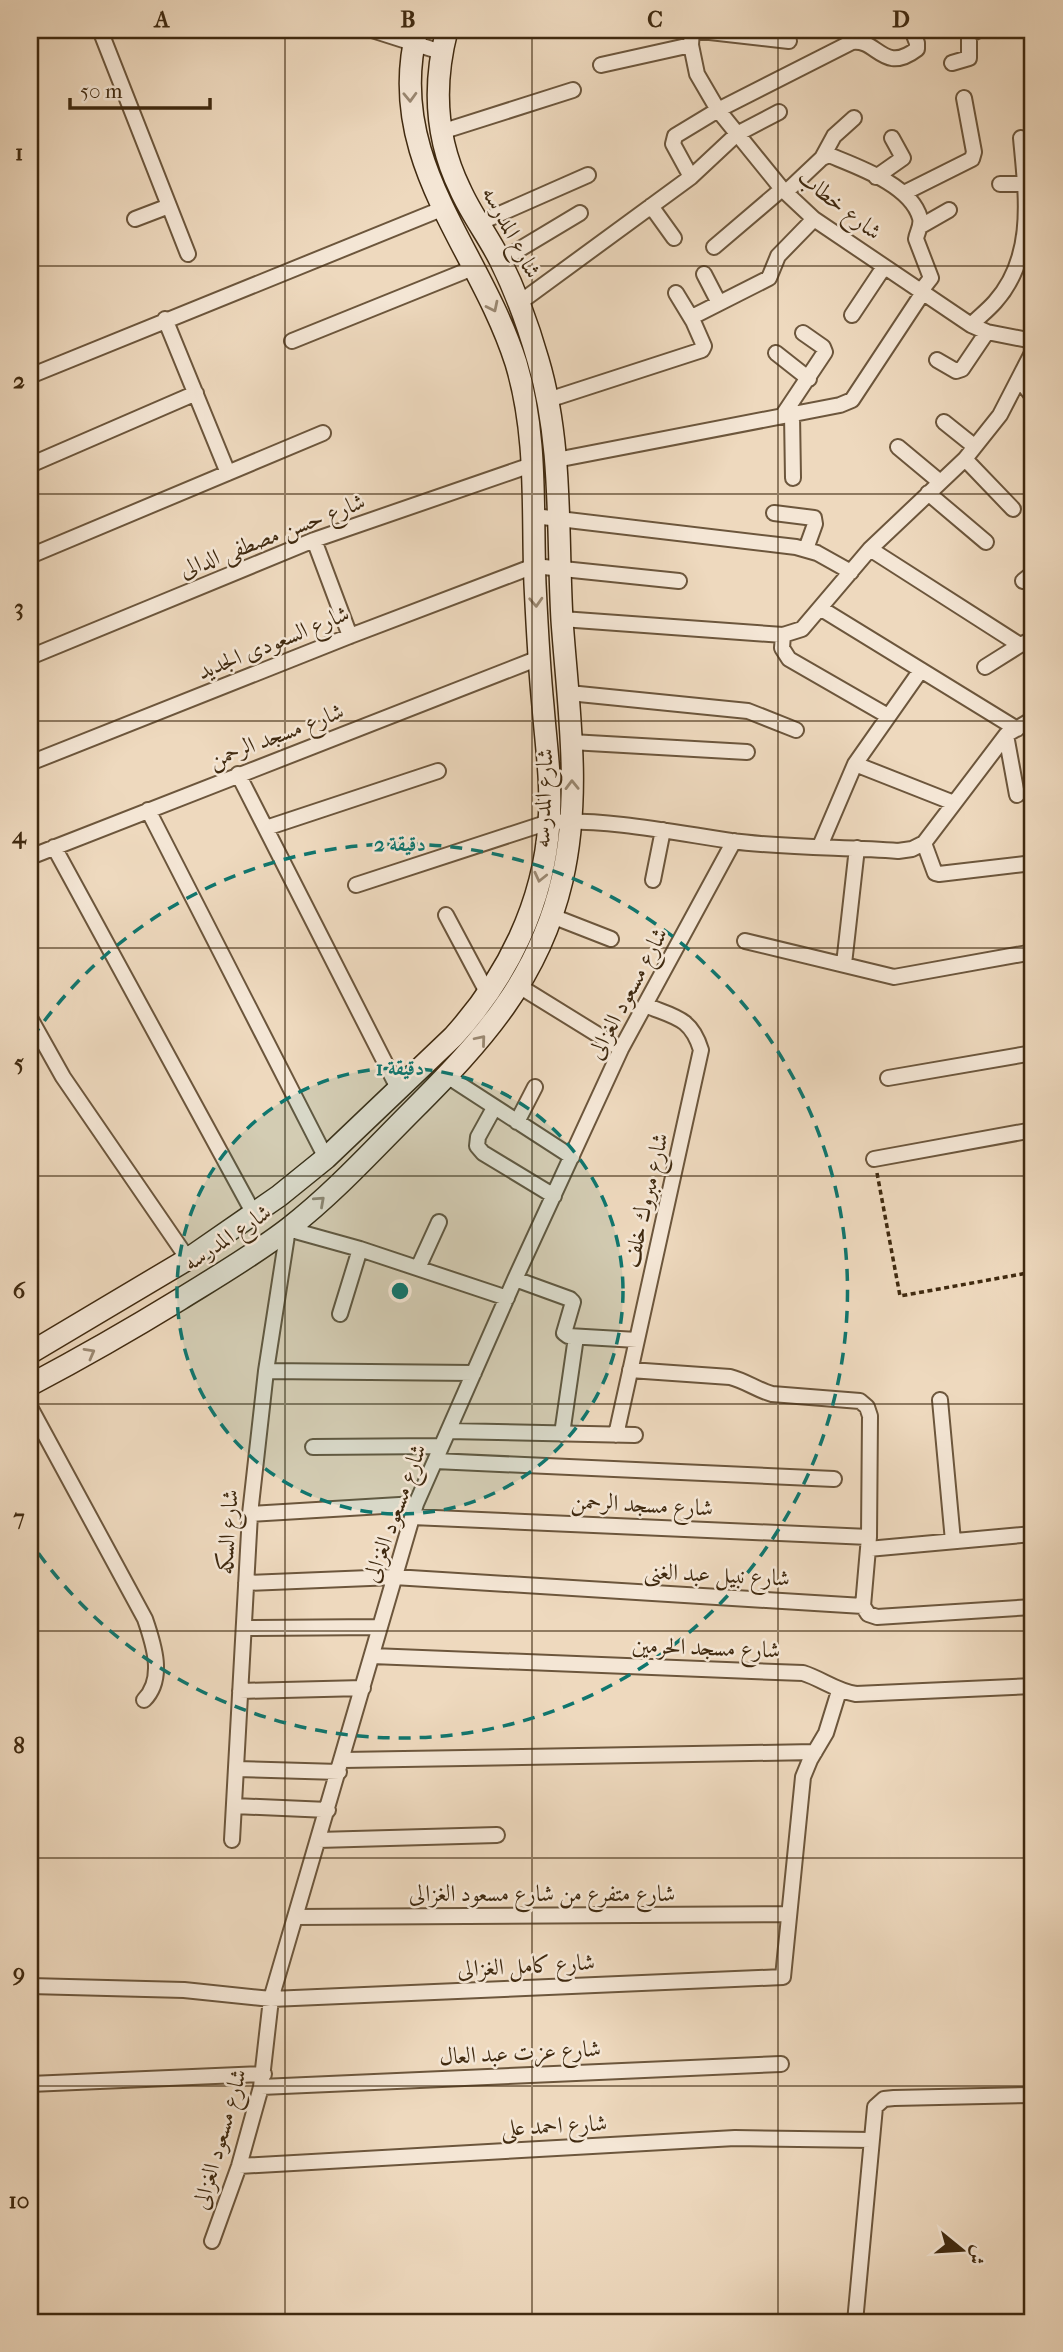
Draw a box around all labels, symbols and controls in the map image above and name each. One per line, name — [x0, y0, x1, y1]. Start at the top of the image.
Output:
text: A — [153, 6, 171, 33]
text: B — [401, 6, 416, 33]
text: C — [647, 6, 663, 33]
text: D — [892, 6, 910, 33]
scale bar — [70, 66, 210, 110]
text: 50 m — [80, 79, 123, 103]
one-way arrow — [402, 92, 417, 103]
text: 1 — [15, 139, 23, 166]
street label: شارع خطاب — [789, 163, 887, 250]
street label: شارع المدرسه — [471, 182, 547, 285]
one-way arrow — [484, 300, 498, 312]
text: 2 — [13, 367, 25, 394]
street label: شارع حسن مصطفى الدالى — [175, 488, 371, 589]
text: 3 — [14, 594, 24, 621]
one-way arrow — [528, 596, 543, 607]
street label: شارع السعودى الجديد — [193, 600, 355, 691]
street label: شارع مسجد الرحمن — [205, 697, 350, 779]
street label: شارع المدرسه — [528, 748, 565, 849]
one-way arrow — [564, 779, 580, 790]
text: 4 — [11, 822, 27, 849]
text: 2 دقيقة — [374, 832, 426, 856]
one-way arrow — [534, 871, 548, 883]
street label: شارع مسعود الغزالى — [581, 923, 679, 1067]
one-way arrow — [473, 1035, 485, 1048]
text: 5 — [14, 1049, 24, 1076]
text: 1 دقيقة — [376, 1056, 424, 1080]
street label: شارع مبروك خلف — [617, 1130, 680, 1271]
one-way arrow — [312, 1197, 325, 1209]
street label: شارع المدرسه — [178, 1198, 280, 1281]
text: 6 — [13, 1277, 26, 1304]
centre of rings — [388, 1279, 412, 1303]
one-way arrow — [83, 1348, 95, 1361]
street label: شارع مسعود الغزالى — [357, 1440, 438, 1588]
street label: شارع مسجد الرحمن — [570, 1487, 714, 1528]
street label: شارع السكه — [211, 1489, 250, 1576]
text: 7 — [12, 1504, 25, 1531]
street label: شارع نبيل عبد الغنى — [643, 1557, 791, 1598]
street label: شارع مسجد الحرمين — [631, 1631, 781, 1670]
text: 8 — [13, 1732, 25, 1759]
street label: شارع متفرع من شارع مسعود الغزالى — [409, 1880, 675, 1913]
street label: شارع كامل الغزالى — [456, 1948, 596, 1989]
text: 9 — [12, 1959, 25, 1986]
street label: شارع عزت عبد العال — [439, 2035, 602, 2076]
street label: شارع مسعود الغزالى — [186, 2066, 258, 2214]
street label: شارع احمد على — [500, 2109, 608, 2148]
text: 10 — [9, 2187, 29, 2214]
north arrow — [926, 2216, 996, 2286]
text: ش — [964, 2243, 991, 2267]

